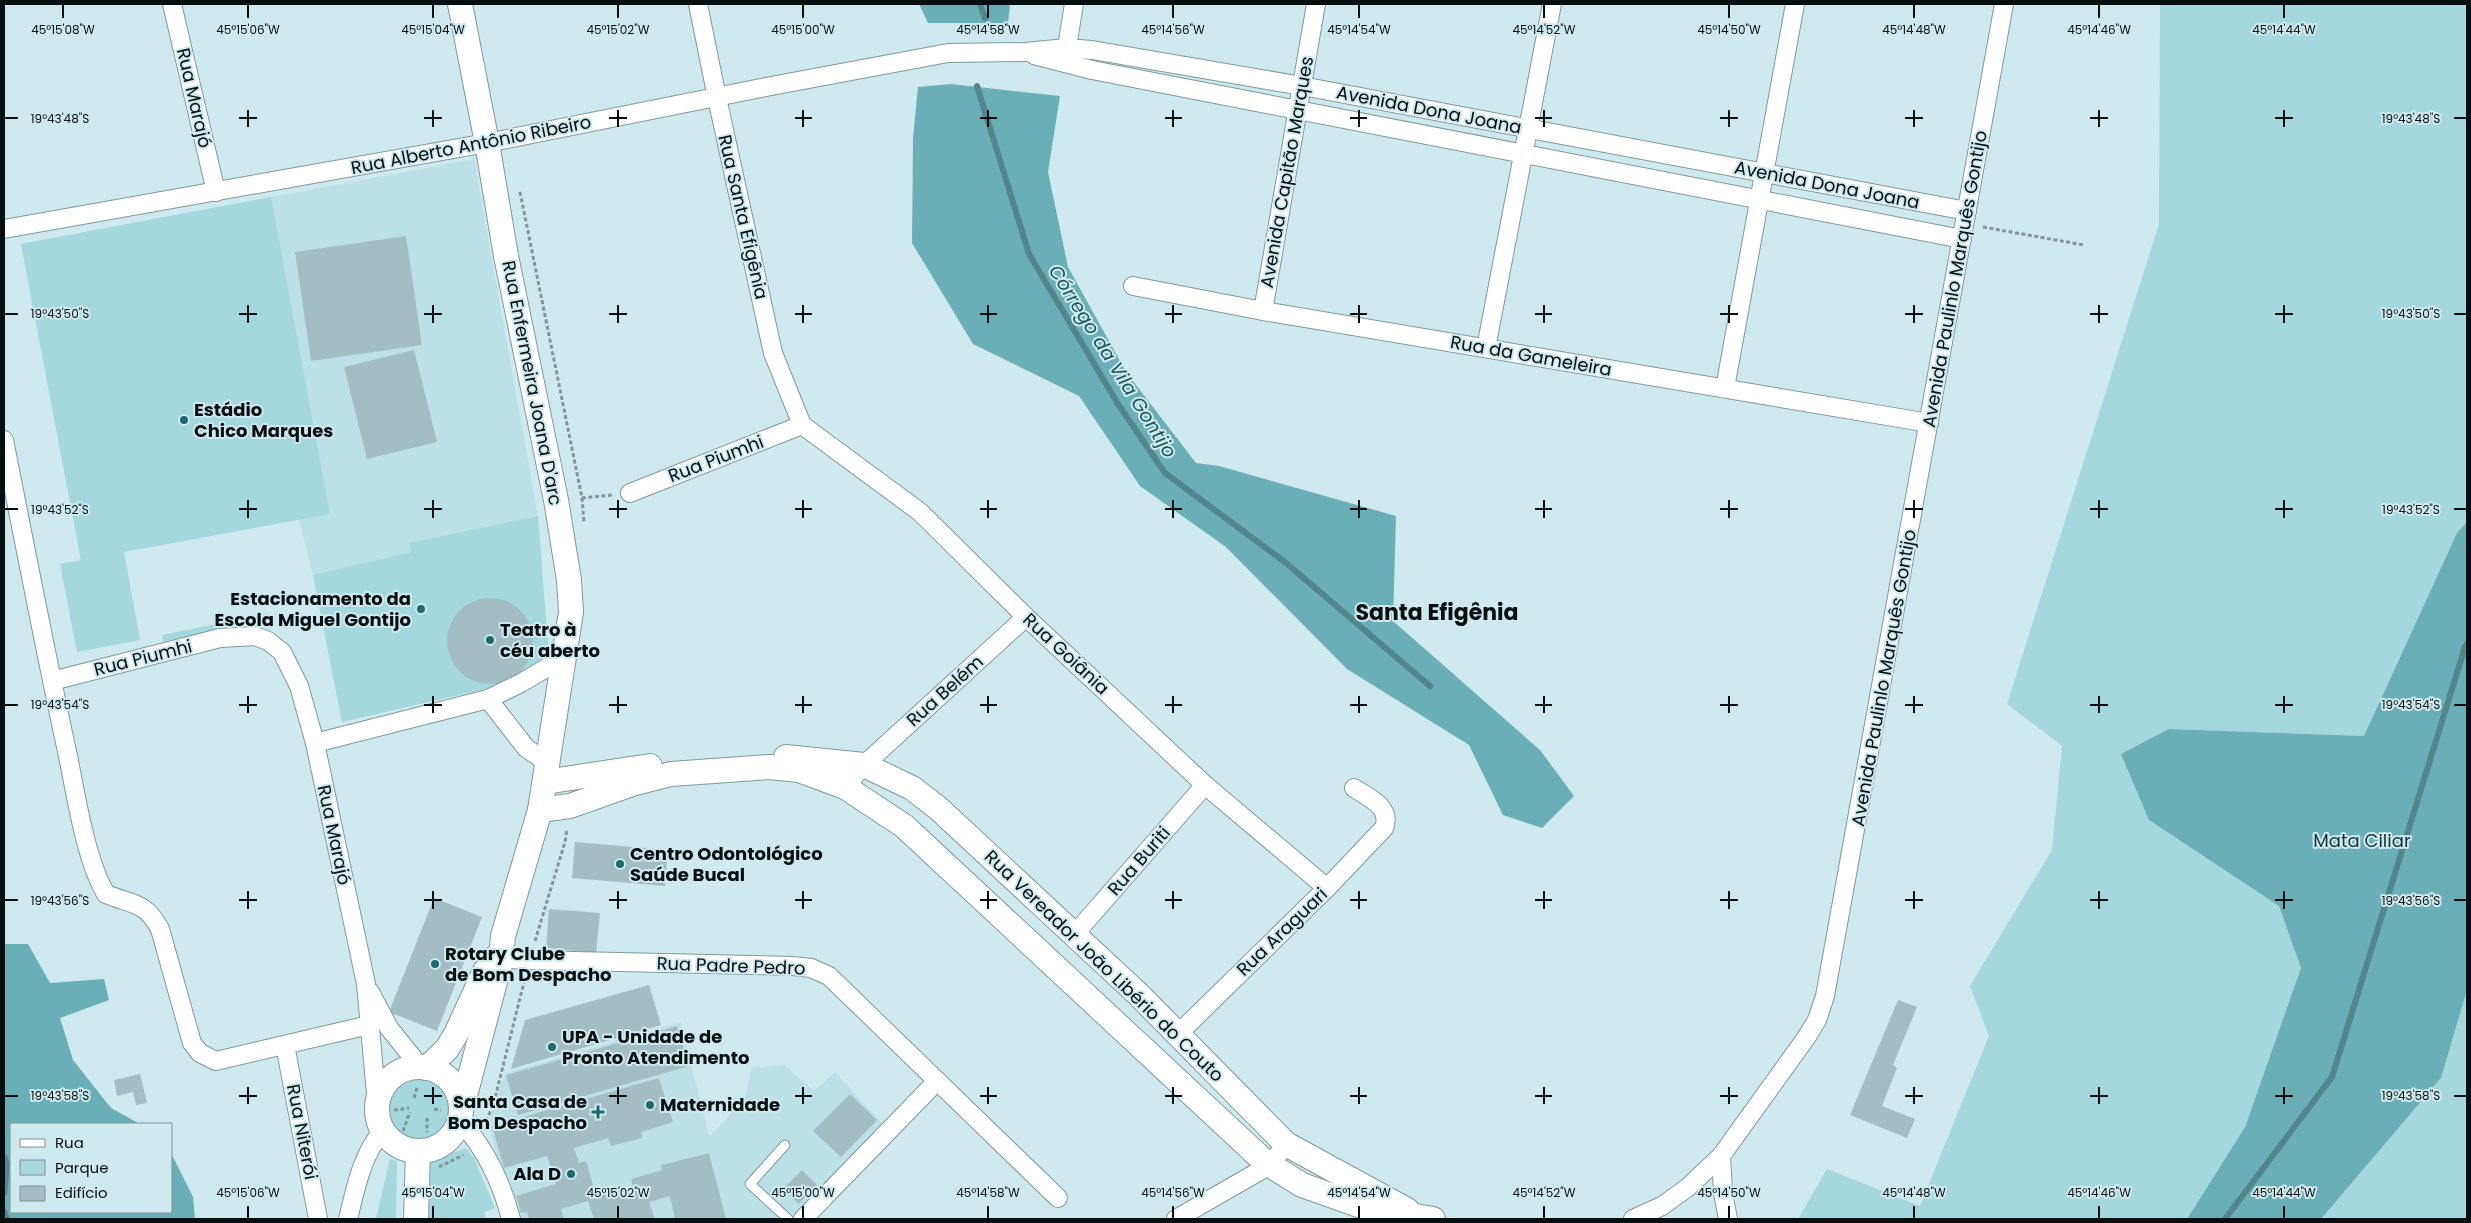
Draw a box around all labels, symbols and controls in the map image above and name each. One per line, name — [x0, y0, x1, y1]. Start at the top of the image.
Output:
text: 45°15'08"W — [31, 21, 95, 38]
text: 45°15'06"W — [216, 21, 280, 38]
text: 45°15'04"W — [401, 21, 465, 38]
text: 45°15'02"W — [587, 21, 650, 38]
text: 45°15'00"W — [771, 21, 835, 38]
text: 45°14'58"W — [956, 21, 1020, 38]
text: 45°14'56"W — [1141, 21, 1205, 38]
text: 45°14'54"W — [1327, 21, 1391, 38]
text: 45°14'52"W — [1513, 21, 1576, 38]
text: 45°14'50"W — [1697, 21, 1761, 38]
text: 45°14'48"W — [1882, 21, 1946, 38]
text: 45°14'46"W — [2067, 21, 2131, 38]
text: 45°14'44"W — [2252, 21, 2316, 38]
street label: Rua Marajó — [171, 45, 218, 150]
street label: Avenida Capitão Marques — [1254, 54, 1319, 290]
street label: Avenida Dona Joana — [1334, 79, 1524, 140]
street label: Rua Alberto Antônio Ribeiro — [349, 109, 593, 180]
text: 19°43'48"S — [31, 110, 89, 127]
text: 19°43'48"S — [2382, 110, 2440, 127]
street label: Avenida Paulinlo Marquês Gontijo — [1916, 128, 1993, 429]
street label: Rua Santa Efigênia — [712, 132, 775, 302]
street label: Avenida Dona Joana — [1732, 154, 1922, 215]
street label: Rua Enfermeira Joana D'arc — [496, 258, 569, 508]
water label: Córrego da Vila Gontijo — [1042, 260, 1183, 463]
text: 19°43'50"S — [31, 305, 89, 322]
text: 19°43'50"S — [2382, 305, 2440, 322]
street label: Rua da Gameleira — [1448, 329, 1614, 382]
place label: Estádio Chico Marques — [194, 397, 333, 443]
marker: Estádio Chico Marques — [178, 414, 190, 426]
street label: Rua Piumhi — [665, 429, 767, 488]
text: 19°43'52"S — [31, 501, 89, 518]
text: 19°43'52"S — [2382, 501, 2440, 518]
street label: Avenida Paulinlo Marquês Gontijo — [1845, 527, 1922, 828]
place label: Estacionamento da Escola Miguel Gontijo — [214, 586, 411, 632]
district label: Santa Efigênia — [1356, 597, 1518, 628]
marker: Estacionamento da Escola Miguel Gontijo — [415, 603, 427, 615]
street label: Rua Goiânia — [1018, 607, 1115, 700]
place label: Teatro à céu aberto — [500, 617, 600, 663]
street label: Rua Piumhi — [91, 633, 195, 682]
marker: Teatro à céu aberto — [484, 634, 496, 646]
street label: Rua Belém — [901, 649, 989, 732]
text: 19°43'54"S — [31, 696, 89, 713]
text: 19°43'54"S — [2382, 696, 2440, 713]
street label: Rua Marajó — [312, 782, 357, 887]
street label: Rua Buriti — [1102, 821, 1176, 901]
park label: Mata Ciliar — [2313, 828, 2411, 853]
place label: Centro Odontológico Saúde Bucal — [630, 841, 823, 887]
street label: Rua Vereador João Libério do Couto — [979, 844, 1230, 1087]
marker: Centro Odontológico Saúde Bucal — [614, 858, 626, 870]
street label: Rua Araguari — [1231, 882, 1333, 981]
text: 19°43'56"S — [31, 892, 89, 909]
text: 19°43'56"S — [2382, 892, 2440, 909]
place label: Rotary Clube de Bom Despacho — [445, 941, 611, 987]
street label: Rua Padre Pedro — [656, 950, 806, 981]
marker: Rotary Clube de Bom Despacho — [429, 958, 441, 970]
place label: UPA - Unidade de Pronto Atendimento — [562, 1024, 750, 1070]
marker: UPA - Unidade de Pronto Atendimento — [546, 1041, 558, 1053]
street label: Rua Niterói — [281, 1082, 324, 1182]
text: 19°43'58"S — [31, 1087, 89, 1104]
text: 19°43'58"S — [2382, 1087, 2440, 1104]
place label: Santa Casa de Bom Despacho — [448, 1089, 587, 1135]
place label: Maternidade — [660, 1092, 780, 1117]
marker: Maternidade — [644, 1099, 656, 1111]
marker: Santa Casa de Bom Despacho — [591, 1105, 605, 1119]
legend — [10, 1123, 172, 1213]
text: Rua — [55, 1132, 84, 1153]
text: Parque — [55, 1157, 108, 1178]
place label: Ala D — [513, 1161, 561, 1186]
marker: Ala D — [565, 1168, 577, 1180]
text: Edifício — [55, 1182, 108, 1203]
text: 45°15'06"W — [216, 1184, 280, 1201]
text: 45°15'04"W — [401, 1184, 465, 1201]
text: 45°15'02"W — [587, 1184, 650, 1201]
text: 45°15'00"W — [771, 1184, 835, 1201]
text: 45°14'58"W — [956, 1184, 1020, 1201]
text: 45°14'56"W — [1141, 1184, 1205, 1201]
text: 45°14'54"W — [1327, 1184, 1391, 1201]
text: 45°14'52"W — [1513, 1184, 1576, 1201]
text: 45°14'50"W — [1697, 1184, 1761, 1201]
text: 45°14'48"W — [1882, 1184, 1946, 1201]
text: 45°14'46"W — [2067, 1184, 2131, 1201]
text: 45°14'44"W — [2252, 1184, 2316, 1201]

